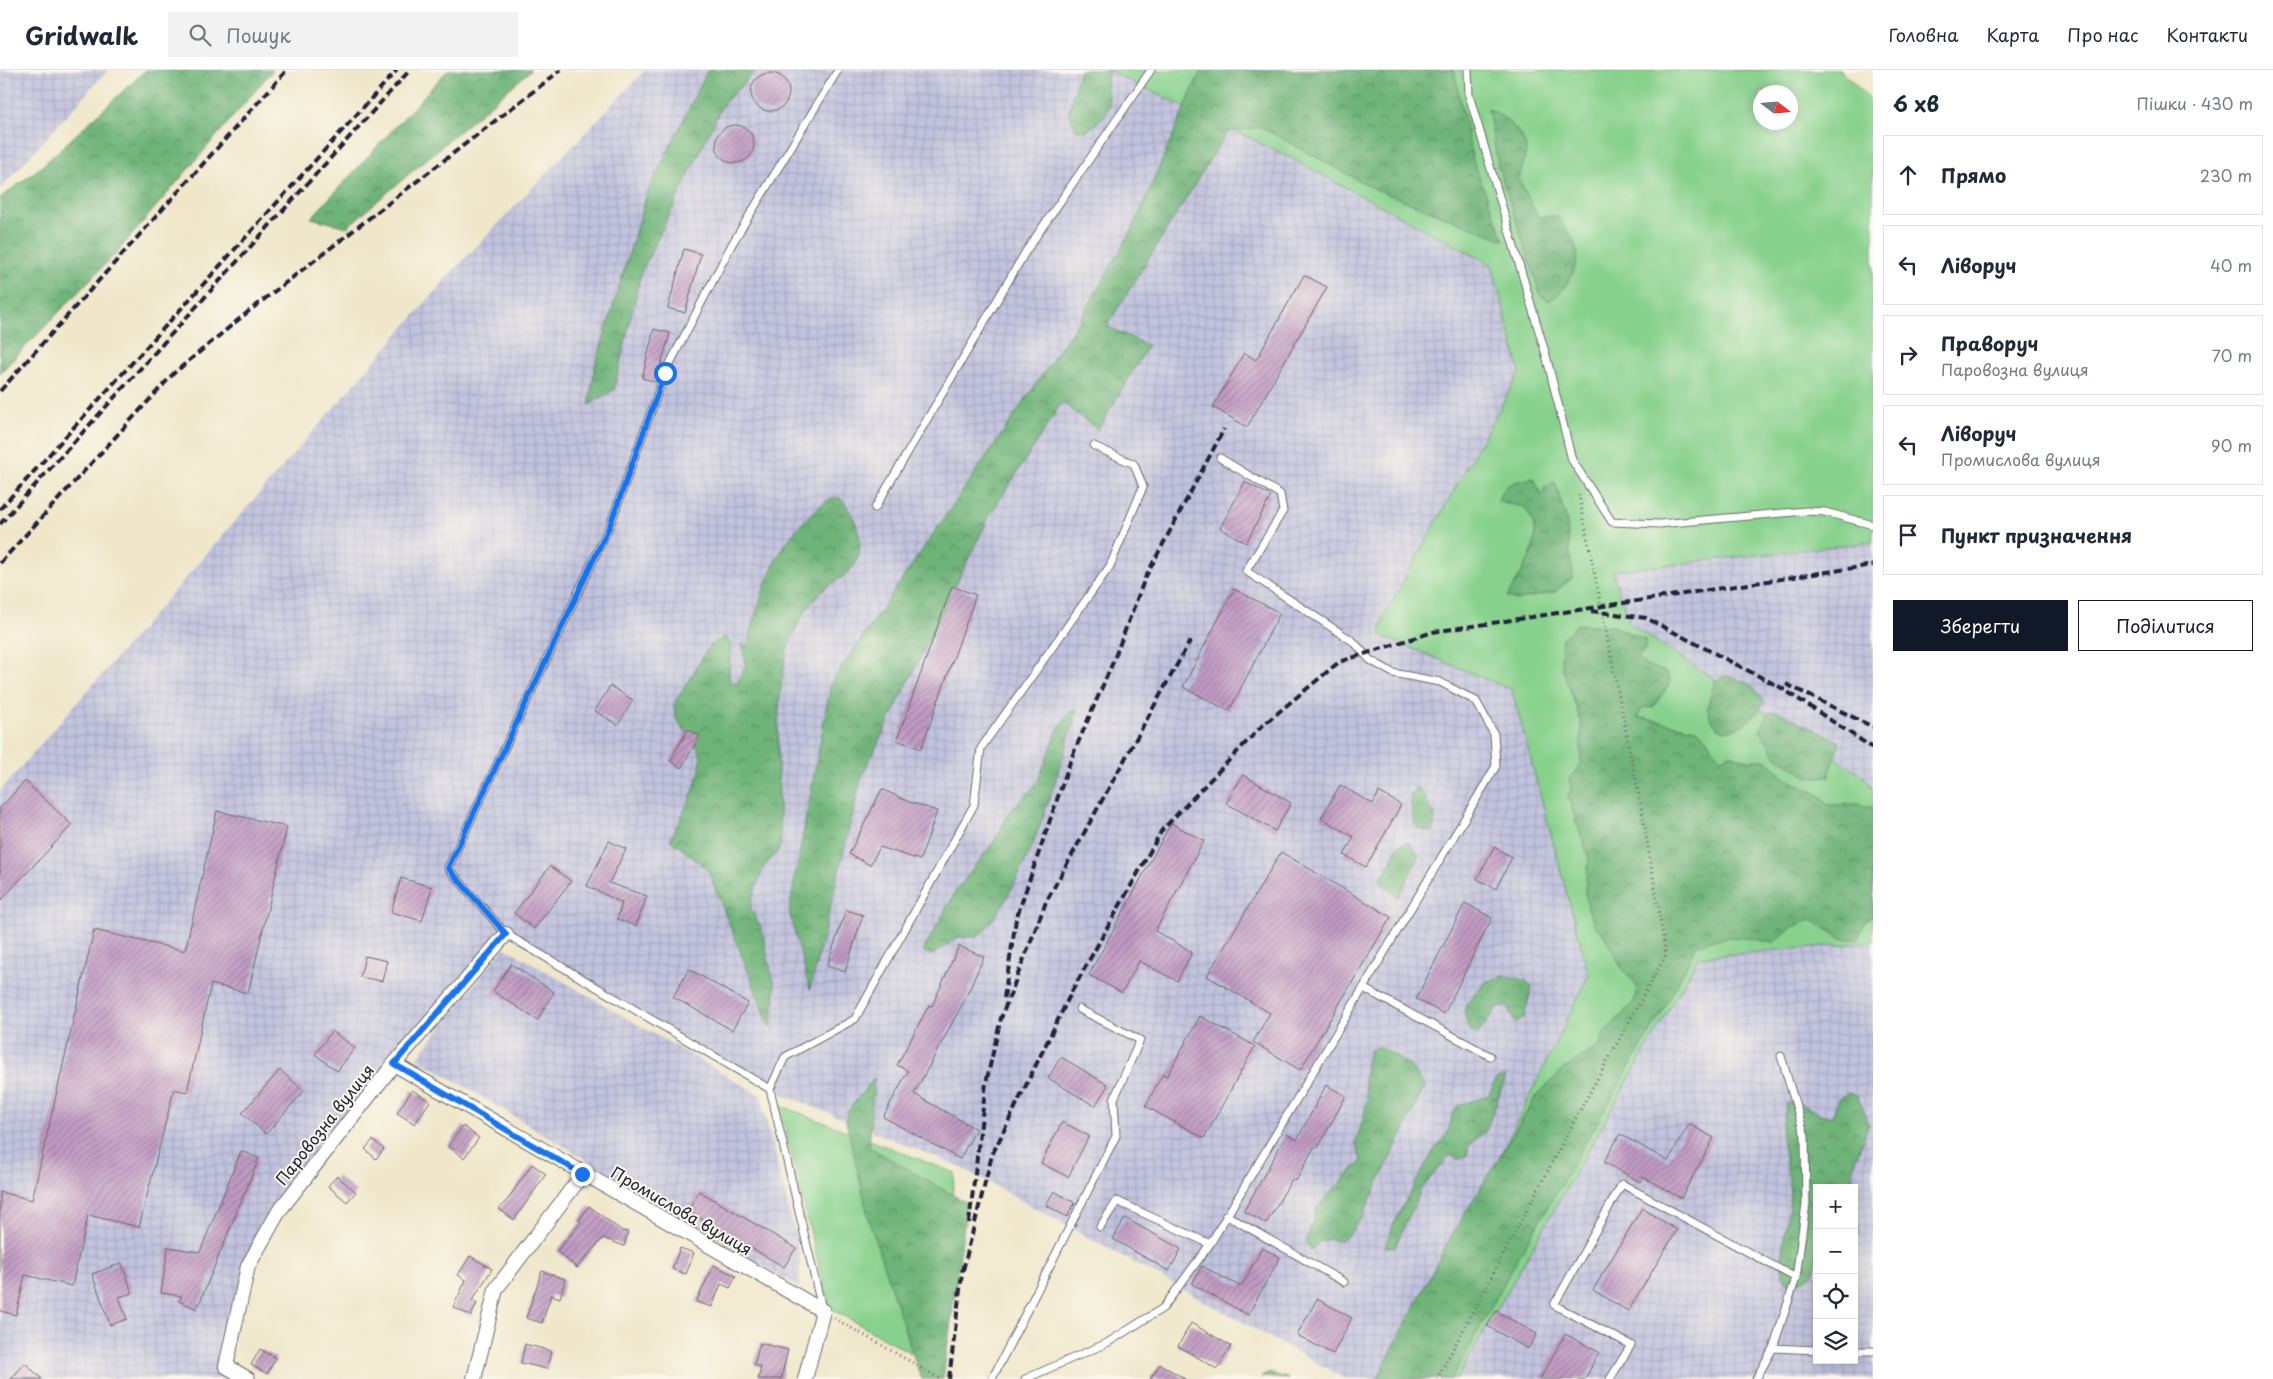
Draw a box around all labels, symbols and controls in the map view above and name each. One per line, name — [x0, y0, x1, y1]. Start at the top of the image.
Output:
search box — [168, 12, 518, 57]
text: Gridwalk — [25, 17, 138, 53]
icon: search — [186, 21, 214, 49]
text: Пошук — [226, 21, 291, 49]
text: Головна — [1888, 21, 1958, 48]
text: Карта — [1986, 21, 2039, 48]
text: Про нас — [2067, 21, 2139, 48]
text: Контакти — [2167, 21, 2248, 48]
north arrow — [1753, 85, 1798, 130]
text: 6 хв — [1893, 87, 1939, 119]
text: Пішки · 430 m — [2136, 91, 2253, 115]
icon: ahead — [1894, 161, 1922, 189]
text: Прямо — [1941, 161, 2006, 189]
text: 230 m — [2200, 163, 2252, 187]
icon: left — [1894, 251, 1922, 279]
text: Ліворуч — [1941, 251, 2017, 279]
text: 40 m — [2210, 253, 2252, 277]
text: Праворуч — [1941, 329, 2038, 357]
icon: right — [1894, 341, 1922, 369]
text: 70 m — [2212, 343, 2252, 367]
text: Паровозна вулиця — [1941, 357, 2089, 381]
route start — [654, 362, 677, 385]
text: Ліворуч — [1941, 419, 2017, 447]
icon: left — [1894, 431, 1922, 459]
text: 90 m — [2211, 433, 2252, 457]
text: Промислова вулиця — [1941, 447, 2101, 471]
icon: arrive — [1894, 521, 1922, 549]
text: Пункт призначення — [1941, 521, 2132, 549]
button: Зберегти — [1893, 600, 2068, 651]
button: Поділитися — [2078, 600, 2253, 651]
street label: Паровозна вулиця — [269, 1058, 379, 1190]
street label: Промислова вулиця — [607, 1160, 757, 1260]
route end — [571, 1163, 594, 1186]
map controls — [1813, 1184, 1858, 1364]
button: + — [1813, 1184, 1858, 1229]
button: − — [1813, 1229, 1858, 1274]
button: locate — [1813, 1274, 1858, 1319]
button: layers — [1813, 1319, 1858, 1364]

